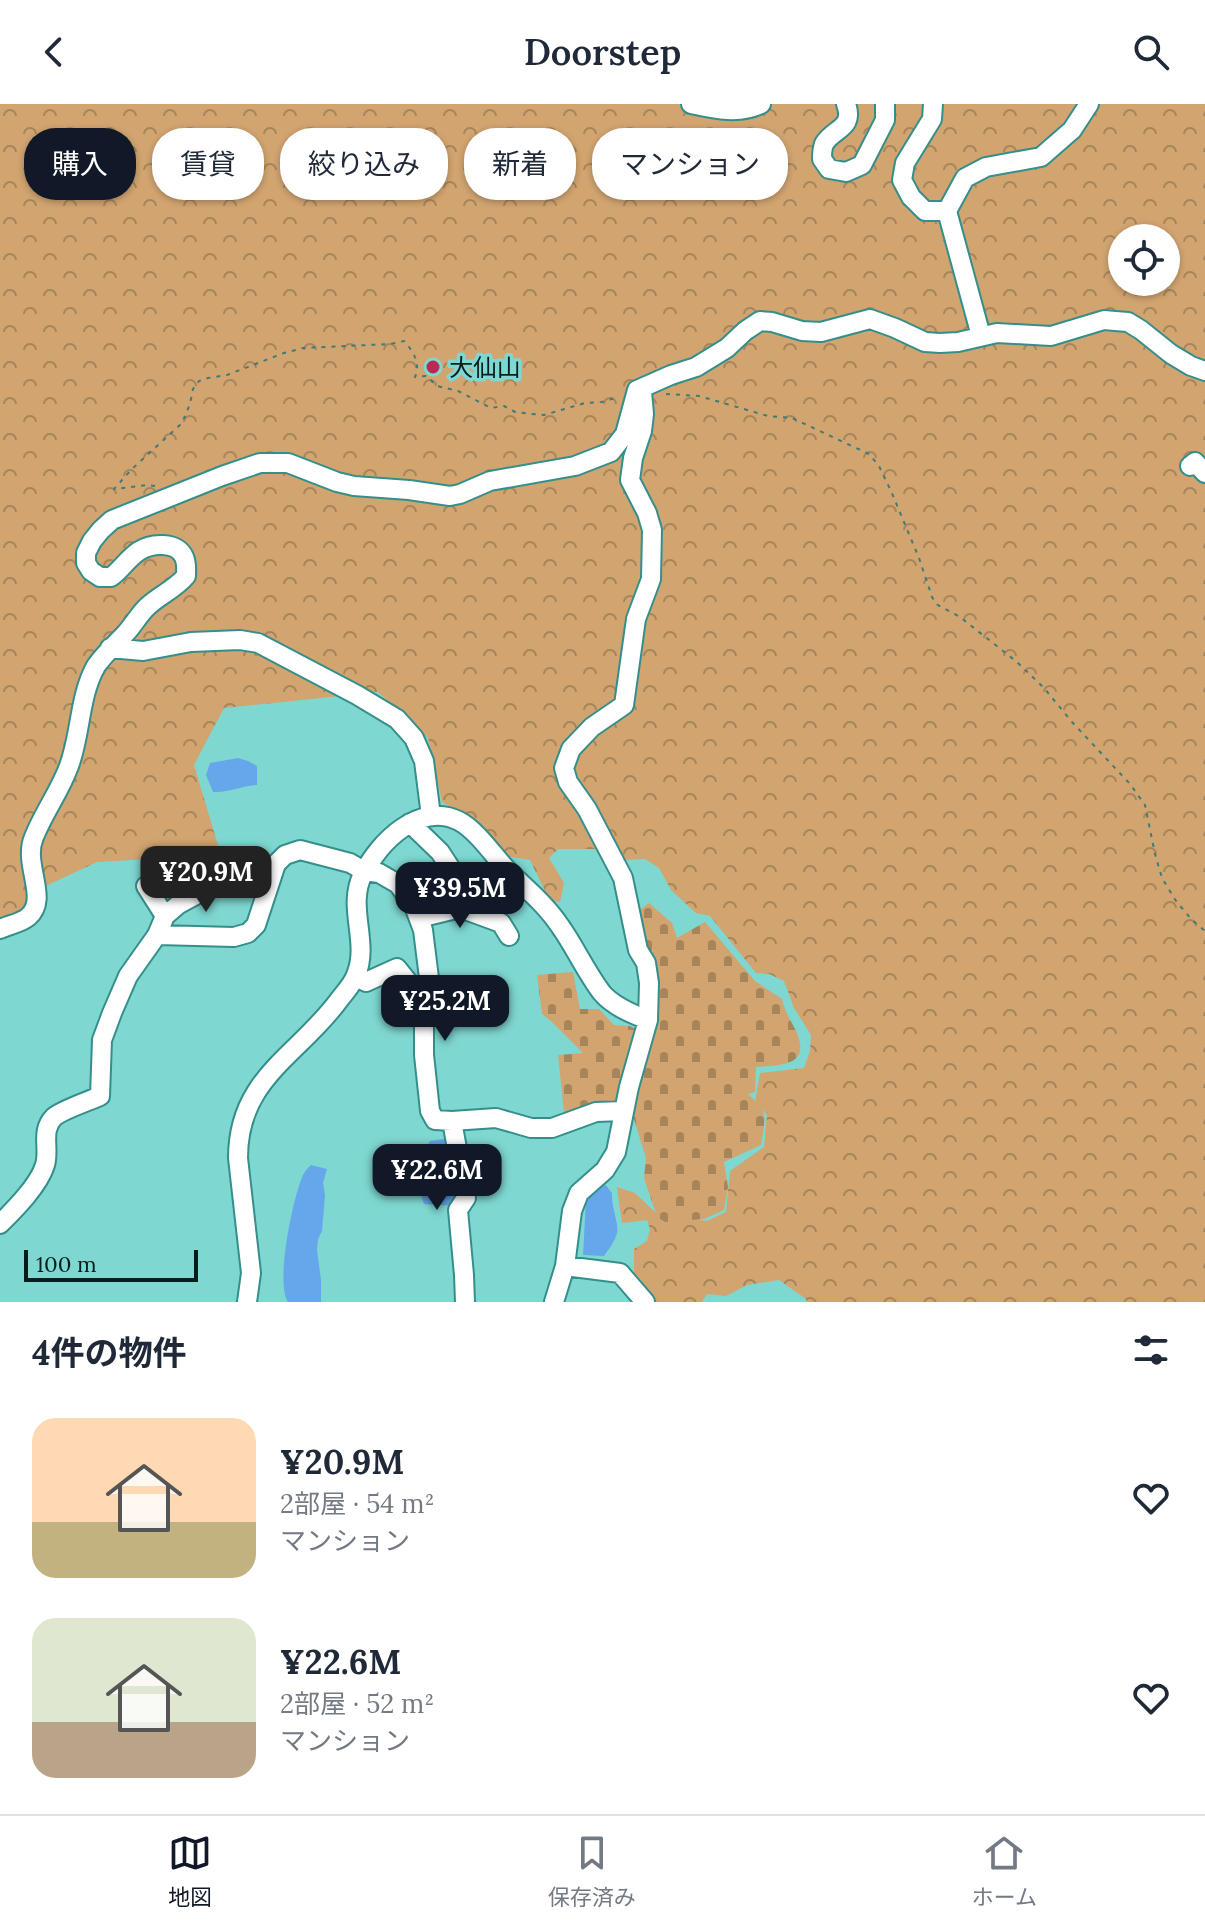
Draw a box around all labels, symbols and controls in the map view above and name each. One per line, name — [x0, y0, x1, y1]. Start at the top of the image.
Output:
text: Doorstep — [524, 29, 681, 75]
icon: back — [32, 30, 76, 74]
icon: search — [1129, 30, 1173, 74]
chip: 購入 — [24, 128, 136, 200]
chip: 賃貸 — [152, 128, 264, 200]
chip: 絞り込み — [280, 128, 448, 200]
chip: 新着 — [464, 128, 576, 200]
chip: マンション — [592, 128, 788, 200]
map controls — [1108, 224, 1180, 296]
button: locate — [1108, 224, 1180, 296]
place label: 大仙山 — [449, 352, 521, 383]
marker: 大仙山 — [424, 358, 442, 376]
pin: ¥20.9M — [141, 846, 271, 914]
text: ¥20.9M — [158, 855, 254, 888]
pin: ¥39.5M — [395, 862, 525, 930]
text: ¥39.5M — [413, 871, 507, 904]
pin: ¥25.2M — [380, 975, 510, 1043]
text: ¥25.2M — [399, 984, 491, 1017]
pin: ¥22.6M — [372, 1144, 502, 1212]
text: ¥22.6M — [391, 1153, 483, 1186]
scale bar — [24, 1246, 198, 1282]
text: 100 m — [36, 1250, 97, 1278]
icon: filters — [1129, 1328, 1173, 1372]
text: 4件の物件 — [32, 1331, 187, 1374]
text: ¥20.9M — [280, 1440, 404, 1483]
icon: home — [96, 1450, 192, 1546]
icon: heart — [1129, 1476, 1173, 1520]
text: 2部屋 · 54 m² — [280, 1487, 435, 1520]
text: マンション — [280, 1524, 410, 1557]
text: ¥22.6M — [280, 1640, 401, 1683]
icon: home — [96, 1650, 192, 1746]
icon: heart — [1129, 1676, 1173, 1720]
text: 2部屋 · 52 m² — [280, 1687, 434, 1720]
text: マンション — [280, 1724, 410, 1757]
tab: 地図 — [168, 1831, 212, 1911]
tab: 保存済み — [548, 1831, 636, 1911]
tab: ホーム — [972, 1831, 1037, 1911]

